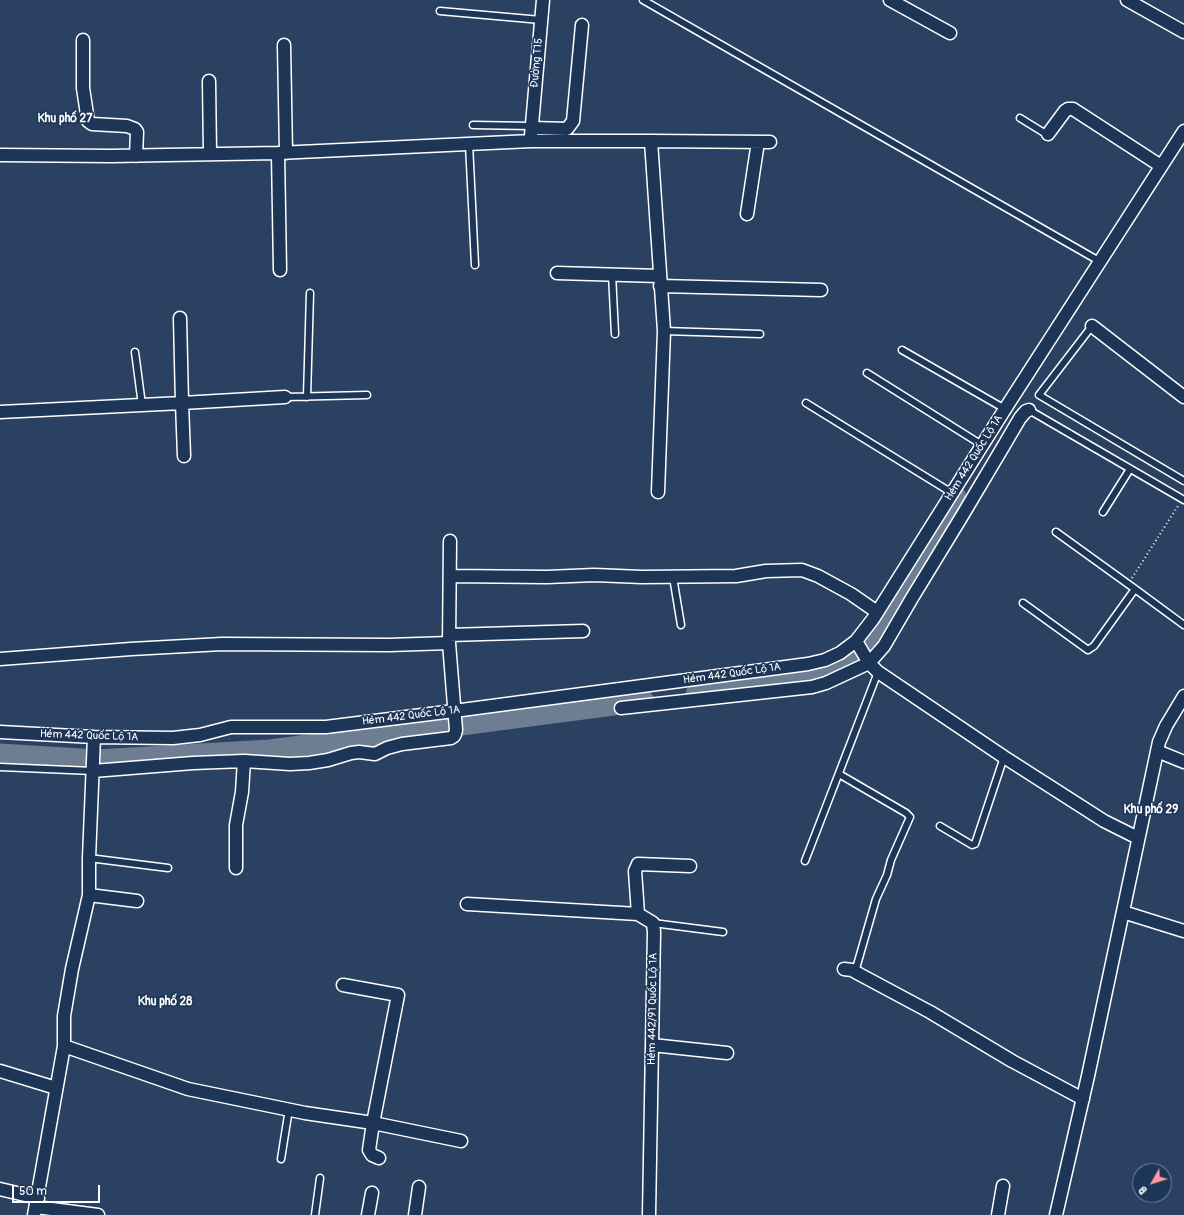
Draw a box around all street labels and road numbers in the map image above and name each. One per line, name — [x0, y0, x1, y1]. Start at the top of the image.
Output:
street label: Đường T15 — [528, 38, 546, 88]
street label: Hẻm 442 Quốc Lộ 1A — [942, 413, 1006, 503]
street label: Hẻm 442 Quốc Lộ 1A — [682, 661, 782, 687]
street label: Hẻm 442 Quốc Lộ 1A — [361, 703, 461, 729]
street label: Hẻm 442 Quốc Lộ 1A — [40, 728, 138, 744]
street label: Hẻm 442/91 Quốc Lộ 1A — [645, 953, 661, 1065]

